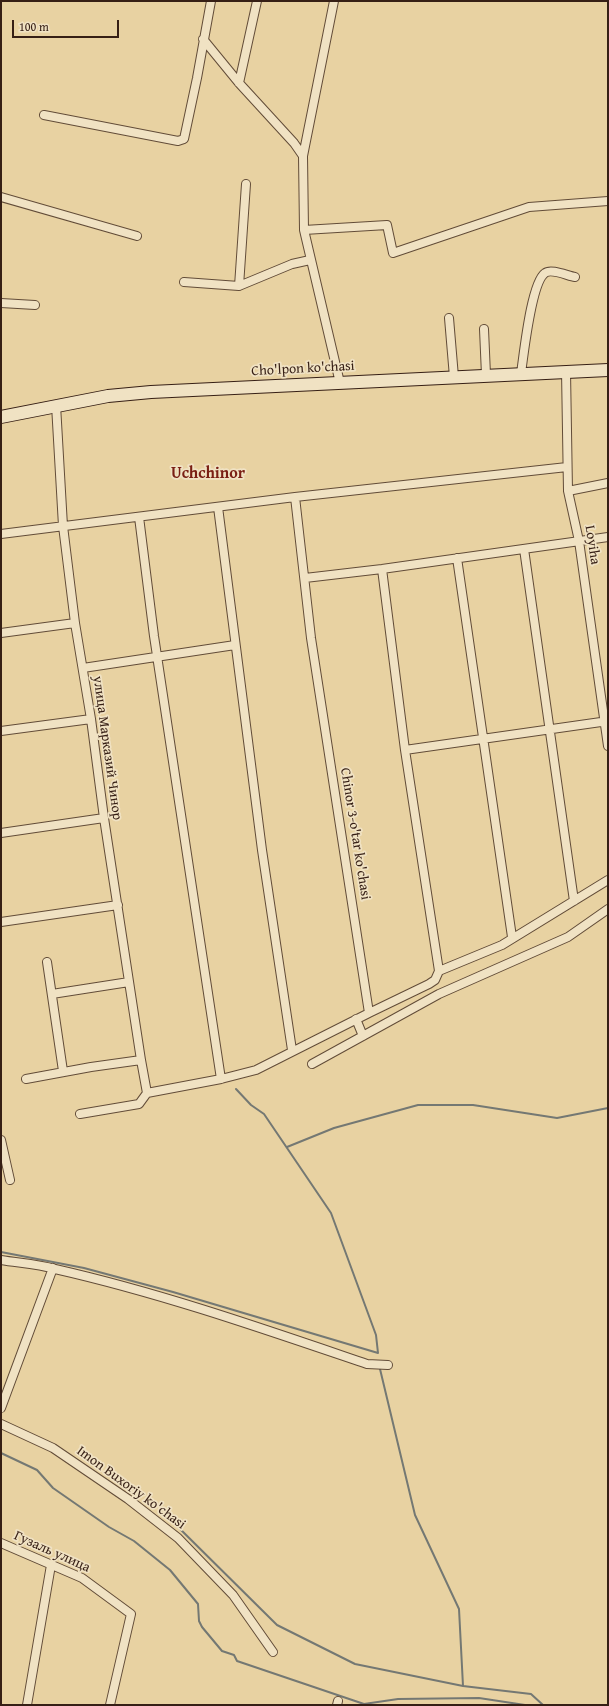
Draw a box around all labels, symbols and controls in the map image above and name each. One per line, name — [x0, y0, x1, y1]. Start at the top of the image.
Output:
scale bar — [14, 12, 121, 38]
text: 100 m — [19, 18, 49, 35]
street label: Cho'lpon ko'chasi — [251, 358, 355, 380]
district label: Uchchinor — [171, 464, 245, 484]
street label: Loyiha — [581, 524, 603, 566]
street label: улица Марказий Чинор — [89, 675, 125, 821]
street label: Chinor 3-o'tar ko'chasi — [336, 767, 374, 901]
street label: Imon Buxoriy ko'chasi — [73, 1443, 189, 1533]
street label: Гузаль улица — [11, 1528, 93, 1576]

